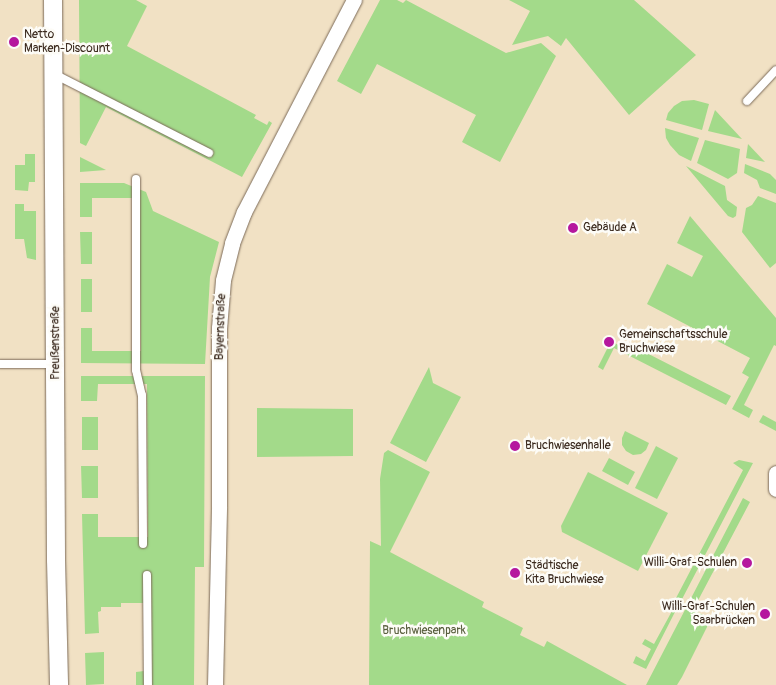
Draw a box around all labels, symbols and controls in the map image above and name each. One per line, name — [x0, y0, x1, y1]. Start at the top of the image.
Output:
place label: Netto Marken-Discount — [24, 28, 110, 56]
marker: Netto Marken-Discount — [8, 36, 20, 48]
place label: Gebäude A — [583, 221, 637, 235]
marker: Gebäude A — [567, 222, 579, 234]
street label: Bayernstraße — [213, 293, 229, 361]
street label: Preußenstraße — [49, 306, 63, 380]
place label: Gemeinschaftsschule Bruchwiese — [619, 328, 728, 356]
marker: Gemeinschaftsschule Bruchwiese — [603, 336, 615, 348]
place label: Bruchwiesenhalle — [525, 439, 611, 453]
marker: Bruchwiesenhalle — [509, 440, 521, 452]
place label: Willi-Graf-Schulen — [644, 556, 737, 570]
marker: Willi-Graf-Schulen — [741, 557, 753, 569]
place label: Städtische Kita Bruchwiese — [525, 559, 604, 587]
marker: Städtische Kita Bruchwiese — [509, 567, 521, 579]
place label: Willi-Graf-Schulen Saarbrücken — [662, 600, 755, 628]
marker: Willi-Graf-Schulen Saarbrücken — [759, 608, 771, 620]
park label: Bruchwiesenpark — [382, 624, 466, 638]

